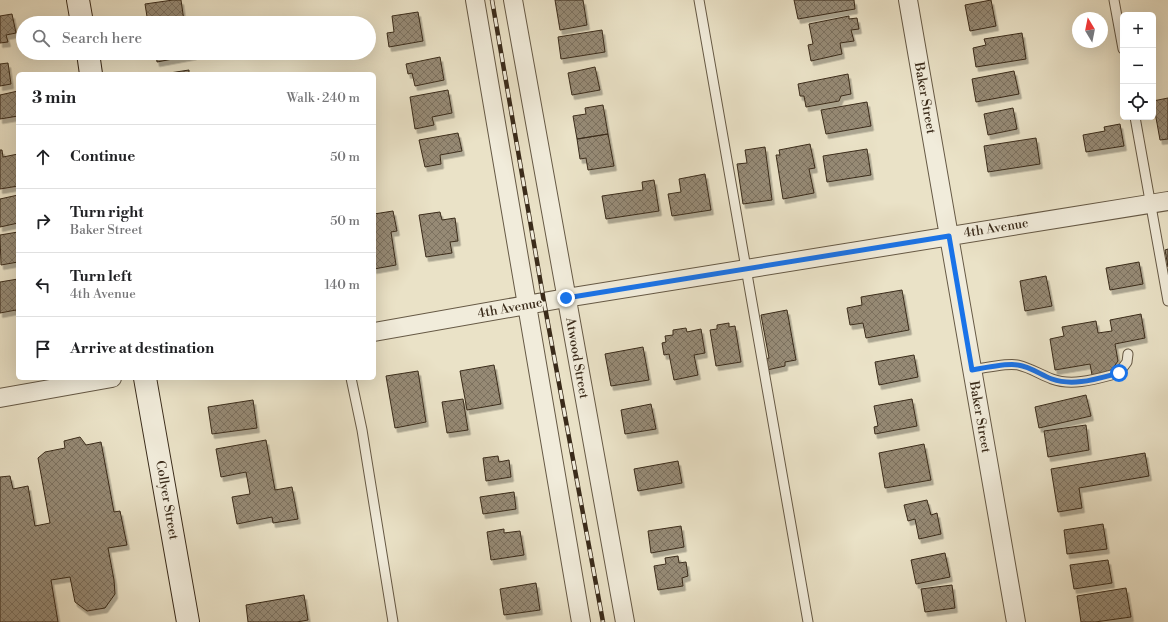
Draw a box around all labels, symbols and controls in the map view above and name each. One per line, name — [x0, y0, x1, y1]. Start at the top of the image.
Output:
north arrow — [1072, 12, 1108, 48]
map controls — [1120, 12, 1156, 120]
button: + — [1120, 12, 1156, 48]
search box — [16, 16, 376, 60]
icon: search — [30, 27, 52, 49]
text: Search here — [62, 29, 142, 48]
button: − — [1120, 48, 1156, 84]
street label: Baker Street — [911, 60, 939, 136]
button: locate — [1120, 84, 1156, 120]
text: 3 min — [32, 87, 76, 109]
text: Walk · 240 m — [286, 90, 360, 106]
icon: ahead — [32, 146, 54, 168]
text: Continue — [70, 147, 135, 166]
text: 50 m — [330, 149, 360, 165]
text: Turn right — [70, 203, 144, 222]
icon: right — [32, 210, 54, 232]
text: 50 m — [330, 213, 360, 229]
street label: 4th Avenue — [962, 215, 1030, 241]
text: Baker Street — [70, 222, 143, 238]
text: Turn left — [70, 267, 132, 286]
icon: left — [32, 274, 54, 296]
text: 140 m — [324, 277, 360, 293]
text: 4th Avenue — [70, 286, 136, 302]
route end — [557, 289, 575, 307]
street label: 4th Avenue — [476, 294, 544, 322]
street label: Atwood Street — [562, 315, 592, 400]
icon: arrive — [32, 338, 54, 360]
text: Arrive at destination — [70, 339, 214, 358]
route start — [1110, 364, 1128, 382]
street label: Baker Street — [966, 379, 994, 455]
street label: Collyer Street — [152, 459, 182, 541]

